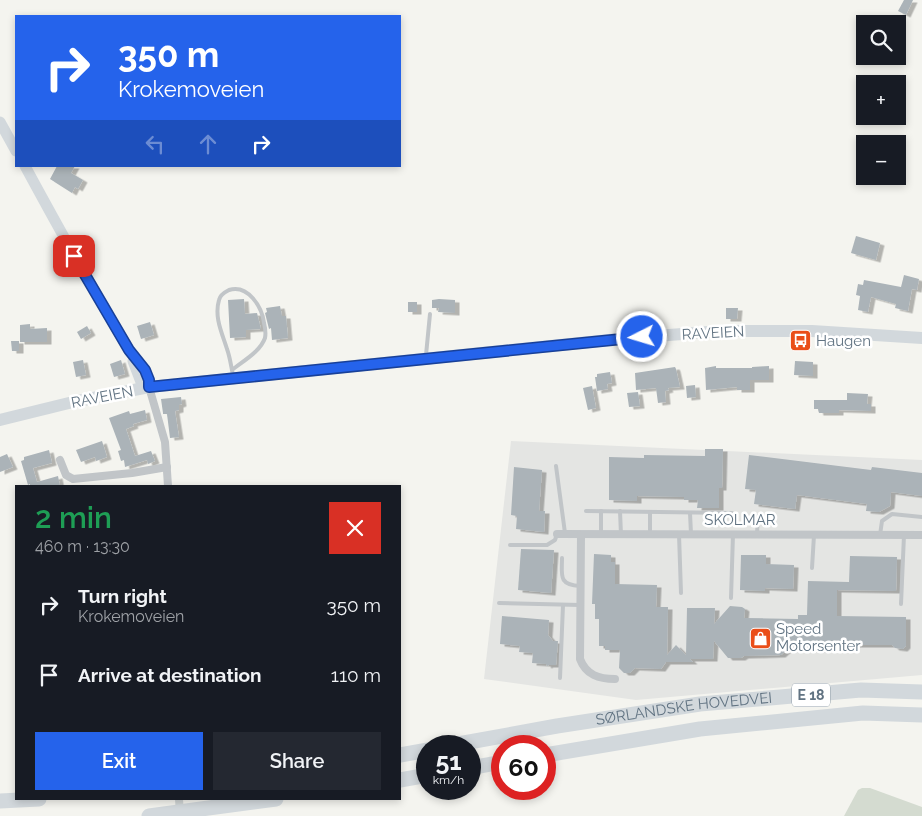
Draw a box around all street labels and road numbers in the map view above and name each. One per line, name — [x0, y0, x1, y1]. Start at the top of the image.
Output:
street label: RAVEIEN — [681, 322, 745, 344]
street label: RAVEIEN — [69, 382, 135, 412]
street label: SKOLMAR — [704, 511, 776, 529]
road number: E 18 — [792, 684, 830, 706]
street label: SØRLANDSKE HOVEDVEI — [594, 689, 773, 729]

